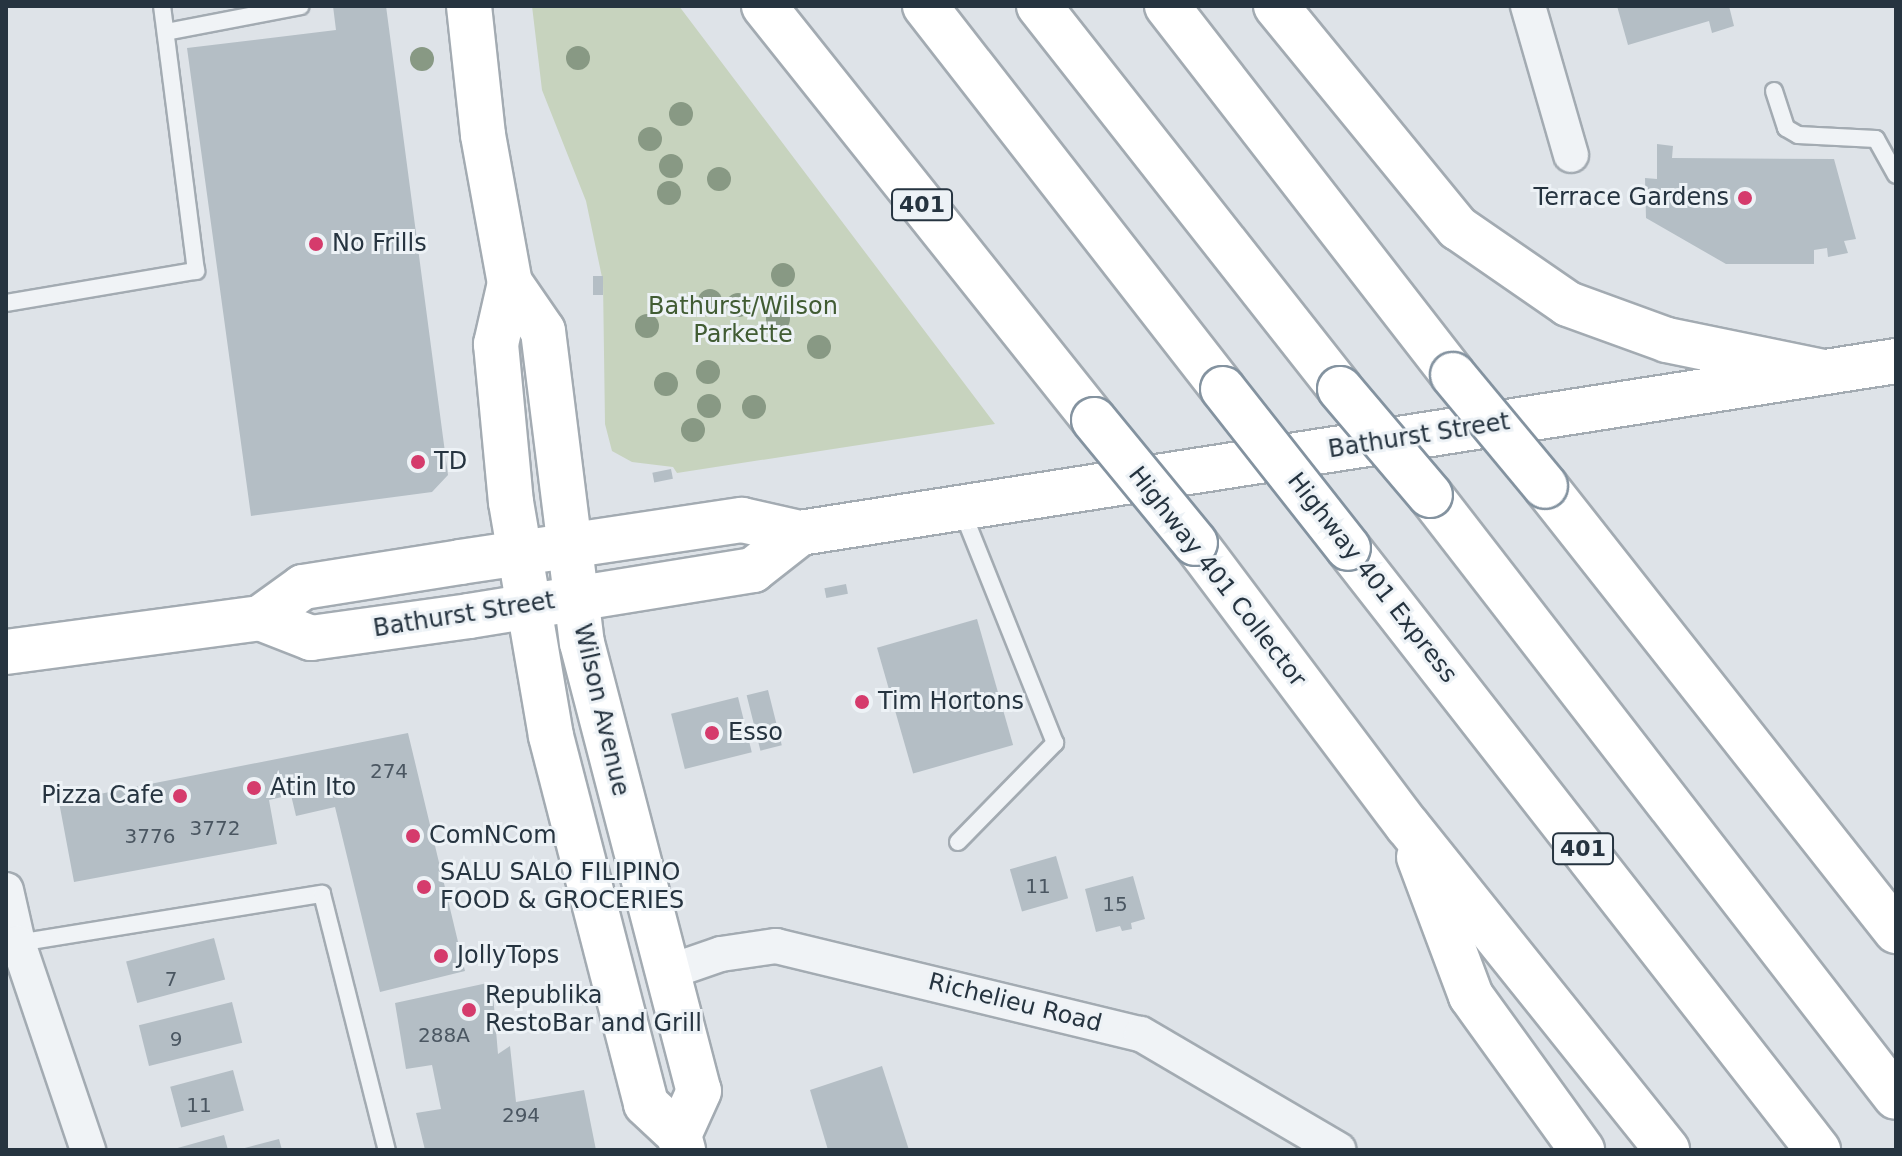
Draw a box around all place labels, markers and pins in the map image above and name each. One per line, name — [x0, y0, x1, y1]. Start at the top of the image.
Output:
place label: Terrace Gardens — [1534, 184, 1729, 212]
marker: Terrace Gardens — [1736, 189, 1754, 207]
place label: No Frills — [332, 230, 427, 258]
marker: No Frills — [307, 235, 325, 253]
place label: TD — [434, 448, 467, 476]
marker: TD — [409, 453, 427, 471]
place label: Tim Hortons — [878, 688, 1024, 716]
marker: Tim Hortons — [853, 693, 871, 711]
place label: Esso — [728, 719, 783, 747]
marker: Esso — [703, 724, 721, 742]
place label: Atin Ito — [270, 774, 356, 802]
marker: Atin Ito — [245, 779, 263, 797]
place label: Pizza Cafe — [41, 782, 164, 810]
marker: Pizza Cafe — [171, 787, 189, 805]
place label: ComNCom — [429, 822, 557, 850]
marker: ComNCom — [404, 827, 422, 845]
place label: SALU SALO FILIPINO FOOD & GROCERIES — [440, 859, 684, 915]
marker: SALU SALO FILIPINO FOOD & GROCERIES — [415, 878, 433, 896]
place label: JollyTops — [457, 942, 559, 970]
marker: JollyTops — [432, 947, 450, 965]
place label: Republika RestoBar and Grill — [485, 982, 702, 1038]
marker: Republika RestoBar and Grill — [460, 1001, 478, 1019]

